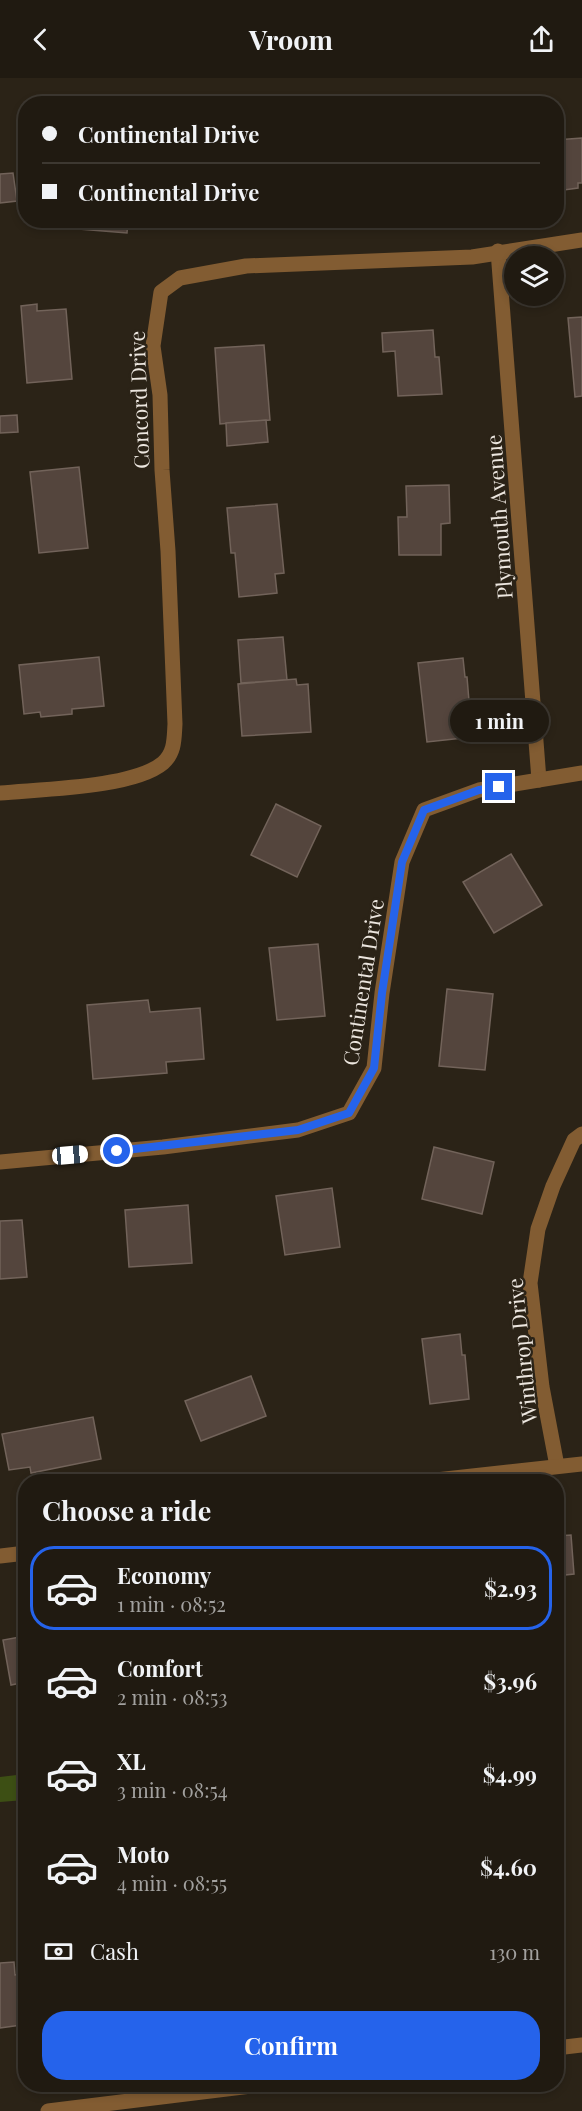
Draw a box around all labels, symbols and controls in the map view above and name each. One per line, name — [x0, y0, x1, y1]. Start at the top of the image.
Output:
text: Vroom — [249, 21, 333, 57]
icon: back — [24, 23, 57, 56]
icon: share — [525, 23, 558, 56]
text: Continental Drive — [78, 119, 259, 149]
text: Continental Drive — [78, 177, 259, 207]
map controls — [504, 246, 564, 306]
button: layers — [504, 246, 564, 306]
street label: Concord Drive — [122, 331, 154, 469]
street label: Plymouth Avenue — [478, 434, 518, 600]
callout: 1 min — [450, 700, 548, 742]
text: 1 min — [475, 707, 524, 734]
route end — [485, 773, 512, 800]
street label: Continental Drive — [335, 897, 389, 1067]
route start — [103, 1137, 130, 1164]
car — [51, 1144, 89, 1166]
street label: Winthrop Drive — [499, 1277, 543, 1426]
text: Choose a ride — [42, 1492, 211, 1528]
text: Economy — [117, 1560, 211, 1590]
icon: car — [45, 1561, 99, 1615]
text: $2.93 — [484, 1573, 537, 1603]
text: 1 min · 08:52 — [117, 1590, 226, 1617]
text: Comfort — [117, 1653, 203, 1683]
icon: car — [45, 1654, 99, 1708]
text: $3.96 — [483, 1666, 537, 1696]
text: 2 min · 08:53 — [117, 1683, 227, 1710]
text: XL — [117, 1746, 146, 1776]
icon: car — [45, 1747, 99, 1801]
text: $4.99 — [483, 1759, 537, 1789]
text: 3 min · 08:54 — [117, 1776, 228, 1803]
text: Moto — [117, 1839, 170, 1869]
icon: car — [45, 1840, 99, 1894]
text: $4.60 — [480, 1852, 537, 1882]
text: 4 min · 08:55 — [117, 1869, 227, 1896]
icon: cash — [42, 1935, 75, 1968]
text: Cash — [90, 1936, 139, 1966]
text: 130 m — [489, 1938, 540, 1965]
button: Confirm — [42, 2011, 540, 2080]

